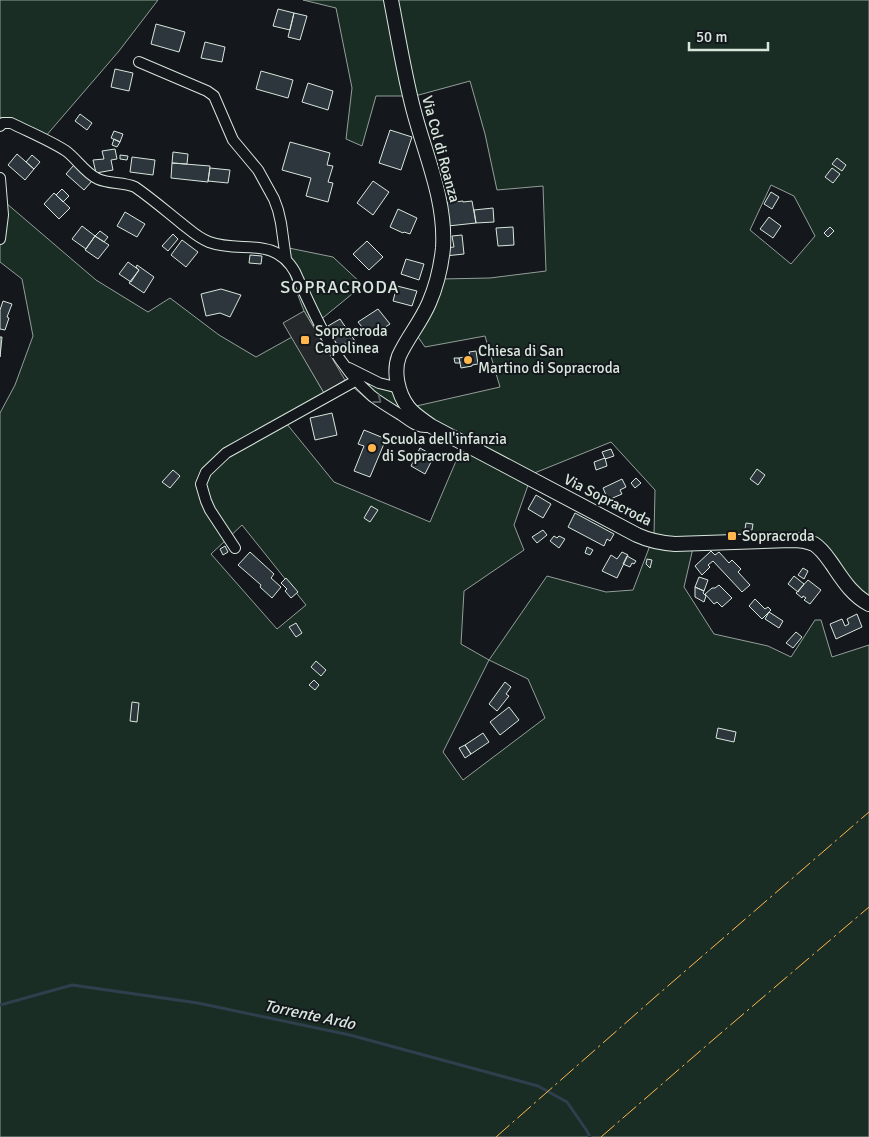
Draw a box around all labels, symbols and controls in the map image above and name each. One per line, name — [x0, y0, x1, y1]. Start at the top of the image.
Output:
scale bar — [689, 20, 768, 52]
text: 50 m — [696, 28, 727, 46]
street label: Via Col di Roanza — [418, 94, 464, 204]
district label: SOPRACRODA — [280, 276, 400, 298]
place label: Sopracroda Capolinea — [315, 322, 388, 357]
marker: Sopracroda Capolinea — [299, 334, 311, 346]
place label: Chiesa di San Martino di Sopracroda — [478, 342, 620, 377]
marker: Chiesa di San Martino di Sopracroda — [462, 354, 474, 366]
one-way arrow — [372, 394, 382, 403]
place label: Scuola dell'infanzia di Sopracroda — [382, 430, 507, 465]
marker: Scuola dell'infanzia di Sopracroda — [366, 442, 378, 454]
street label: Via Sopracroda — [561, 470, 655, 530]
place label: Sopracroda — [742, 527, 815, 545]
marker: Sopracroda — [726, 530, 738, 542]
water label: Torrente Ardo — [263, 996, 358, 1035]

